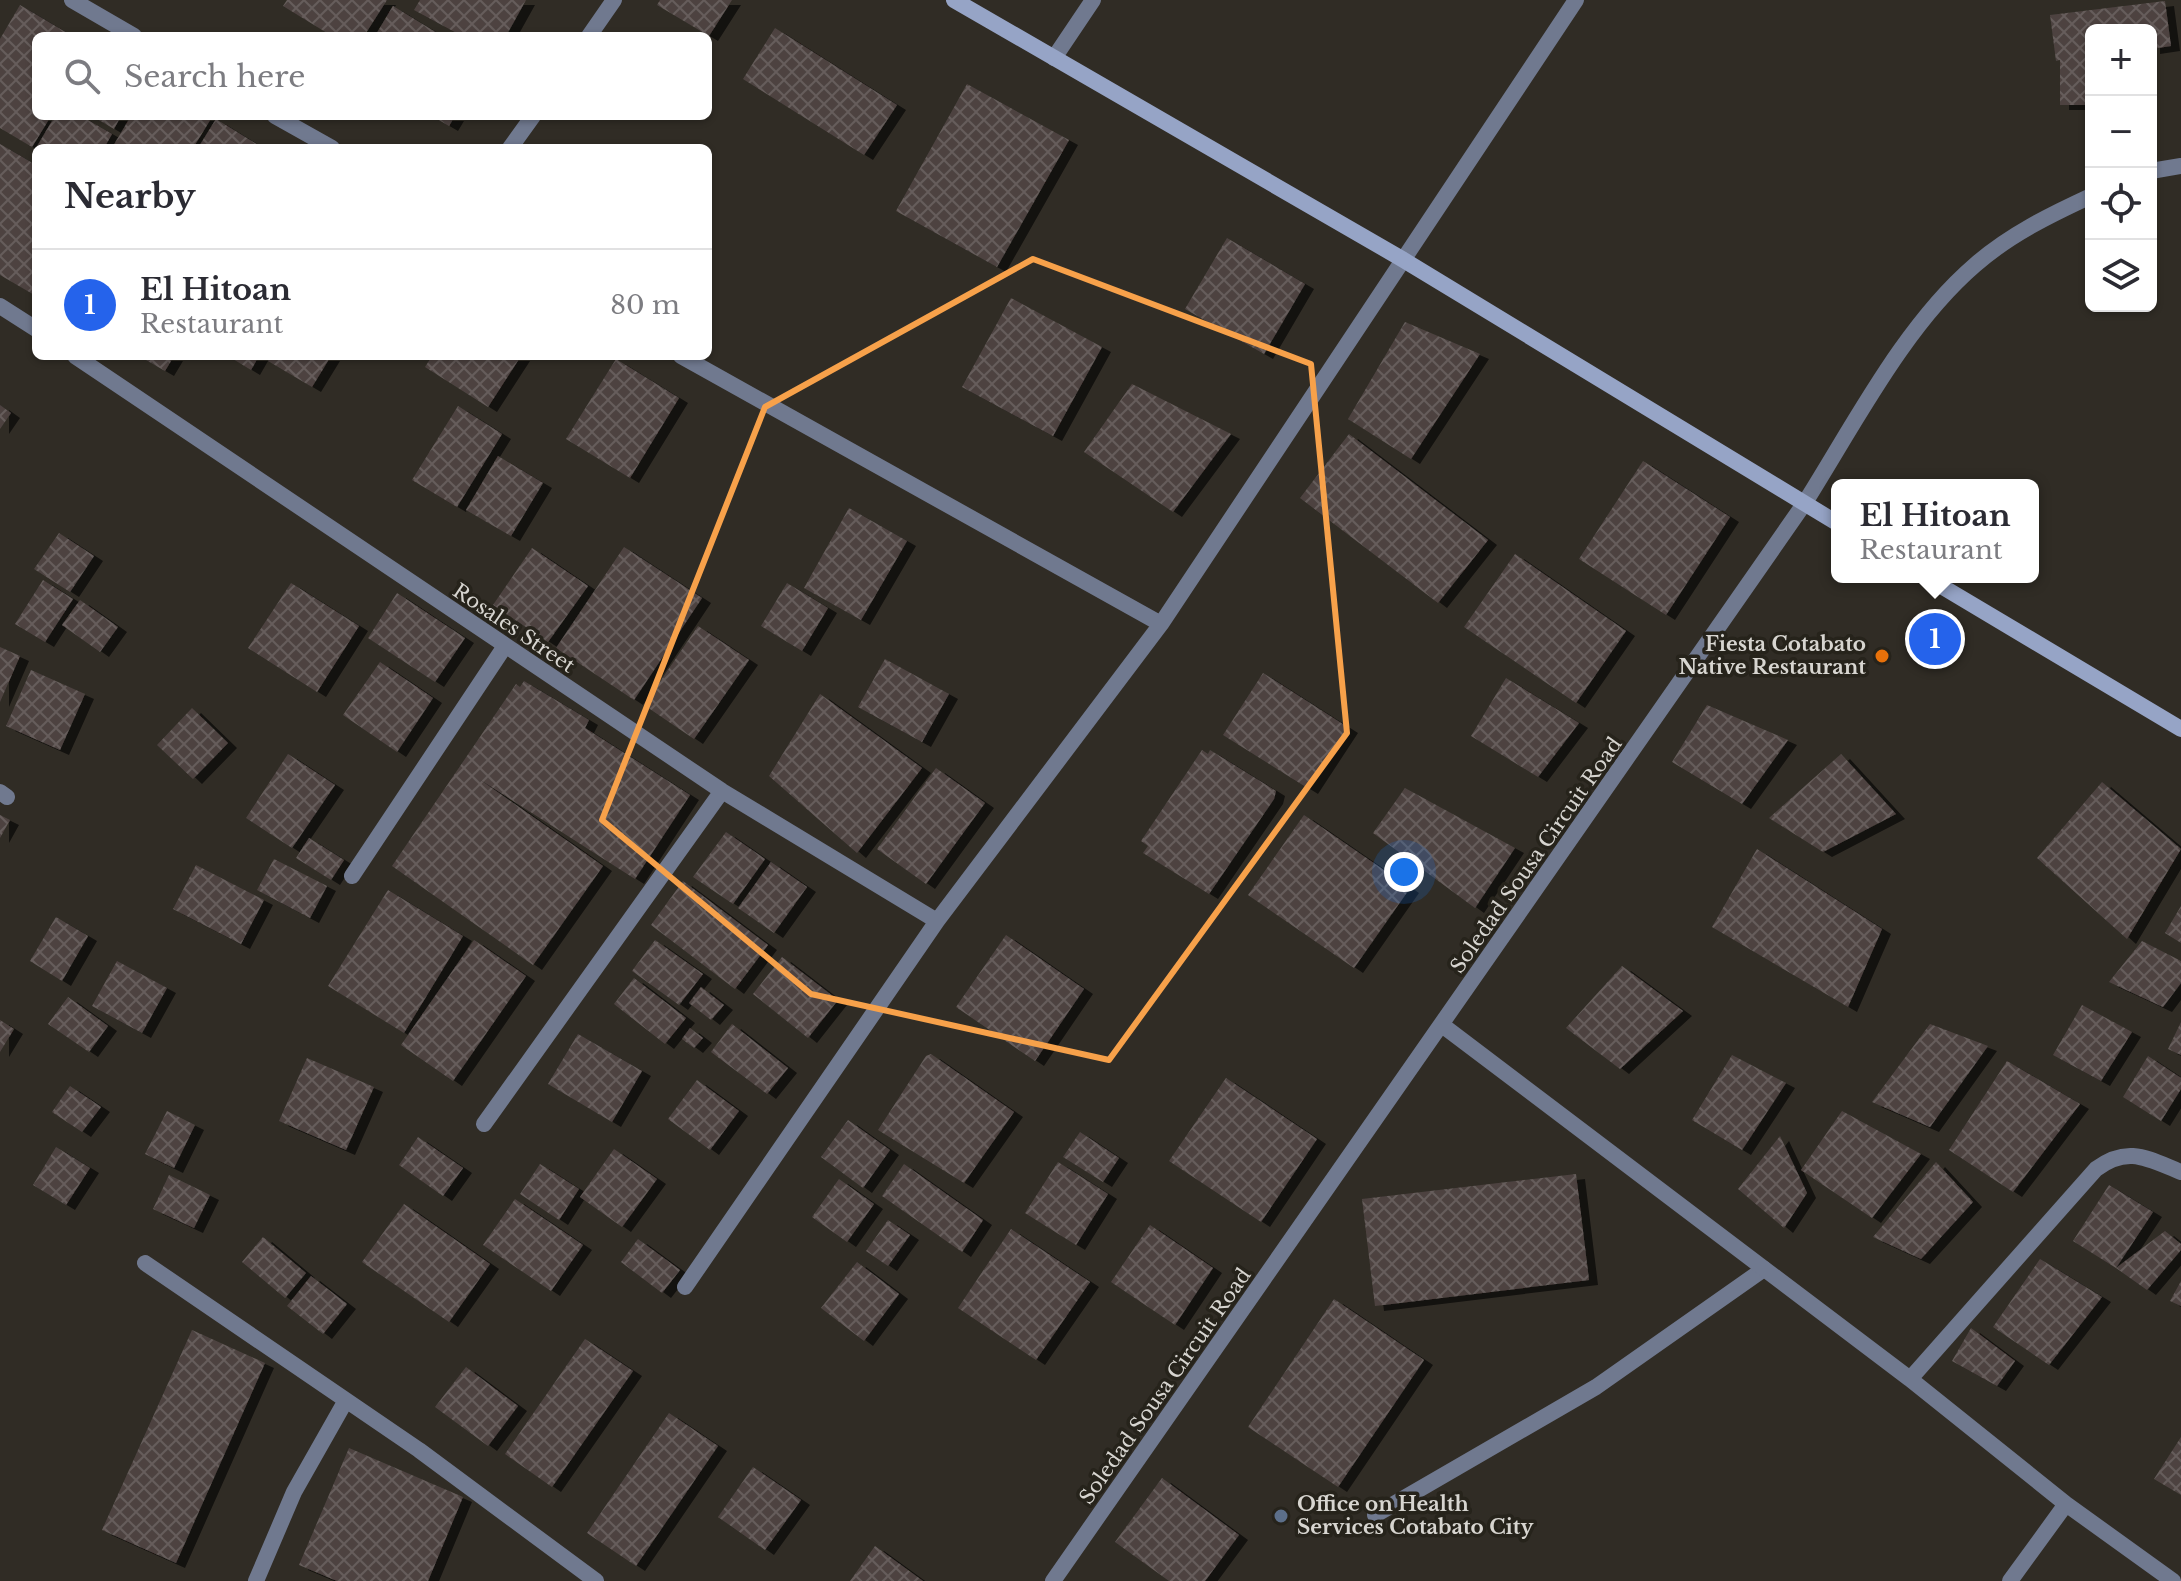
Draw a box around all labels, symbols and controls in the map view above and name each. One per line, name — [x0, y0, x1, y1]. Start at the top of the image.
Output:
map controls — [2085, 24, 2157, 312]
button: + — [2085, 24, 2157, 96]
search box — [32, 32, 712, 120]
icon: search — [60, 54, 104, 98]
text: Search here — [124, 58, 305, 95]
button: − — [2085, 96, 2157, 168]
button: locate — [2085, 168, 2157, 240]
text: Nearby — [64, 175, 196, 217]
button: layers — [2085, 240, 2157, 312]
text: El Hitoan — [140, 271, 291, 308]
text: 1 — [84, 289, 96, 321]
text: 80 m — [610, 289, 680, 321]
text: Restaurant — [140, 308, 283, 340]
popup — [1831, 479, 2039, 583]
text: El Hitoan — [1859, 497, 2011, 534]
text: Restaurant — [1859, 534, 2003, 566]
street label: Rosales Street — [449, 578, 580, 678]
pin: 1 — [1909, 609, 1961, 669]
place label: Fiesta Cotabato Native Restaurant — [1679, 632, 1866, 679]
marker: Fiesta Cotabato Native Restaurant — [1873, 647, 1891, 665]
street label: Soledad Sousa Circuit Road — [1445, 732, 1627, 978]
your location — [1384, 852, 1424, 892]
street label: Soledad Sousa Circuit Road — [1074, 1263, 1256, 1509]
place label: Office on Health Services Cotabato City — [1297, 1492, 1534, 1539]
marker: Office on Health Services Cotabato City — [1272, 1507, 1290, 1525]

